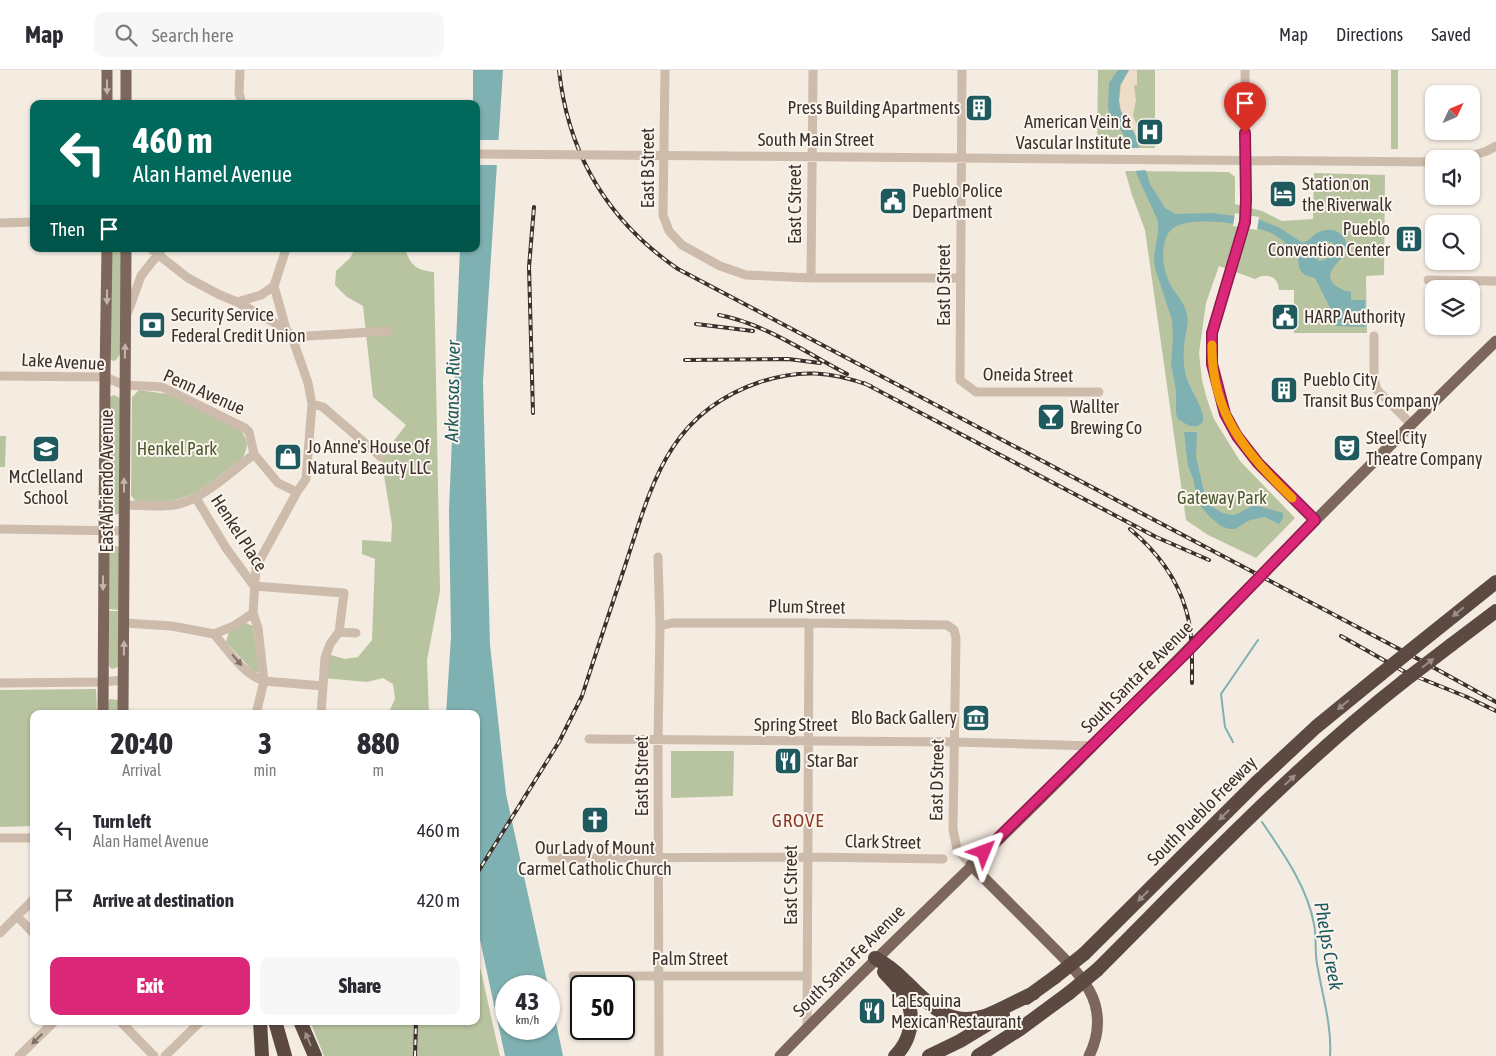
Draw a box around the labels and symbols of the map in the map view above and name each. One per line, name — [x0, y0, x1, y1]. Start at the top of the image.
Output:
one-way arrow — [103, 79, 111, 95]
pin — [1224, 82, 1266, 133]
north arrow — [1425, 85, 1480, 140]
building icon: Press Building Apartments — [964, 93, 994, 123]
place label: Press Building Apartments — [788, 97, 960, 118]
place label: American Vein & Vascular Institute — [1016, 111, 1132, 153]
hospital icon: American Vein & Vascular Institute — [1135, 117, 1165, 147]
street label: East B Street — [637, 128, 658, 208]
street label: South Main Street — [758, 129, 874, 150]
street label: East C Street — [784, 164, 805, 244]
place label: Station on the Riverwalk — [1302, 173, 1392, 215]
hotel icon: Station on the Riverwalk — [1268, 179, 1298, 209]
place label: Pueblo Police Department — [912, 180, 1003, 222]
public building icon: Pueblo Police Department — [878, 186, 908, 216]
place label: Pueblo Convention Center — [1268, 218, 1391, 260]
building icon: Pueblo Convention Center — [1394, 224, 1424, 254]
street label: East D Street — [933, 244, 954, 326]
one-way arrow — [103, 290, 111, 306]
public building icon: HARP Authority — [1270, 302, 1300, 332]
place label: Security Service Federal Credit Union — [171, 304, 306, 346]
place label: HARP Authority — [1304, 306, 1406, 327]
bank icon: Security Service Federal Credit Union — [137, 310, 167, 340]
water label: Arkansas River — [440, 339, 464, 443]
one-way arrow — [122, 342, 130, 358]
street label: Lake Avenue — [21, 349, 105, 374]
street label: Oneida Street — [983, 363, 1073, 386]
street label: Penn Avenue — [160, 364, 248, 419]
place label: Pueblo City Transit Bus Company — [1303, 369, 1439, 411]
building icon: Pueblo City Transit Bus Company — [1269, 375, 1299, 405]
place label: Wallter Brewing Co — [1070, 396, 1142, 438]
bar icon: Wallter Brewing Co — [1036, 402, 1066, 432]
street label: East Abriendo Avenue — [96, 409, 117, 553]
place label: Steel City Theatre Company — [1366, 427, 1483, 469]
theatre icon: Steel City Theatre Company — [1332, 433, 1362, 463]
school or university icon: McClelland School — [31, 434, 61, 464]
place label: Jo Anne's House Of Natural Beauty LLC — [307, 436, 431, 478]
park label: Henkel Park — [137, 438, 217, 459]
shop icon: Jo Anne's House Of Natural Beauty LLC — [273, 442, 303, 472]
place label: McClelland School — [9, 466, 83, 508]
one-way arrow — [120, 477, 128, 493]
park label: Gateway Park — [1177, 487, 1267, 508]
street label: Henkel Place — [207, 490, 272, 575]
one-way arrow — [99, 575, 107, 591]
street label: Plum Street — [768, 595, 846, 618]
one-way arrow — [1452, 607, 1465, 618]
street label: South Santa Fe Avenue — [1076, 616, 1197, 737]
one-way arrow — [120, 639, 128, 655]
one-way arrow — [231, 653, 243, 665]
one-way arrow — [1421, 658, 1434, 668]
one-way arrow — [1337, 700, 1350, 711]
museum icon: Blo Back Gallery — [961, 703, 991, 733]
place label: Blo Back Gallery — [851, 707, 957, 728]
street label: Spring Street — [754, 714, 838, 735]
street label: East B Street — [631, 736, 652, 816]
street label: East D Street — [925, 739, 948, 821]
restaurant icon: Star Bar — [773, 746, 803, 776]
place label: Star Bar — [807, 750, 859, 771]
street label: South Pueblo Freeway — [1143, 752, 1261, 870]
one-way arrow — [1283, 774, 1295, 786]
church icon: Our Lady of Mount Carmel Catholic Church — [580, 805, 610, 835]
district label: GROVE — [772, 809, 824, 831]
one-way arrow — [1218, 809, 1230, 821]
position arrow — [957, 825, 1009, 877]
street label: Clark Street — [845, 830, 921, 853]
place label: Our Lady of Mount Carmel Catholic Church — [518, 837, 672, 879]
street label: East C Street — [780, 845, 801, 925]
one-way arrow — [1137, 890, 1149, 902]
street label: South Santa Fe Avenue — [788, 900, 909, 1021]
water label: Phelps Creek — [1310, 900, 1348, 993]
street label: Palm Street — [652, 948, 728, 969]
speed limit sign: 50 — [570, 975, 635, 1040]
place label: La Esquina Mexican Restaurant — [891, 990, 1022, 1032]
restaurant icon: La Esquina Mexican Restaurant — [857, 996, 887, 1026]
one-way arrow — [31, 1032, 43, 1044]
one-way arrow — [303, 1032, 311, 1046]

